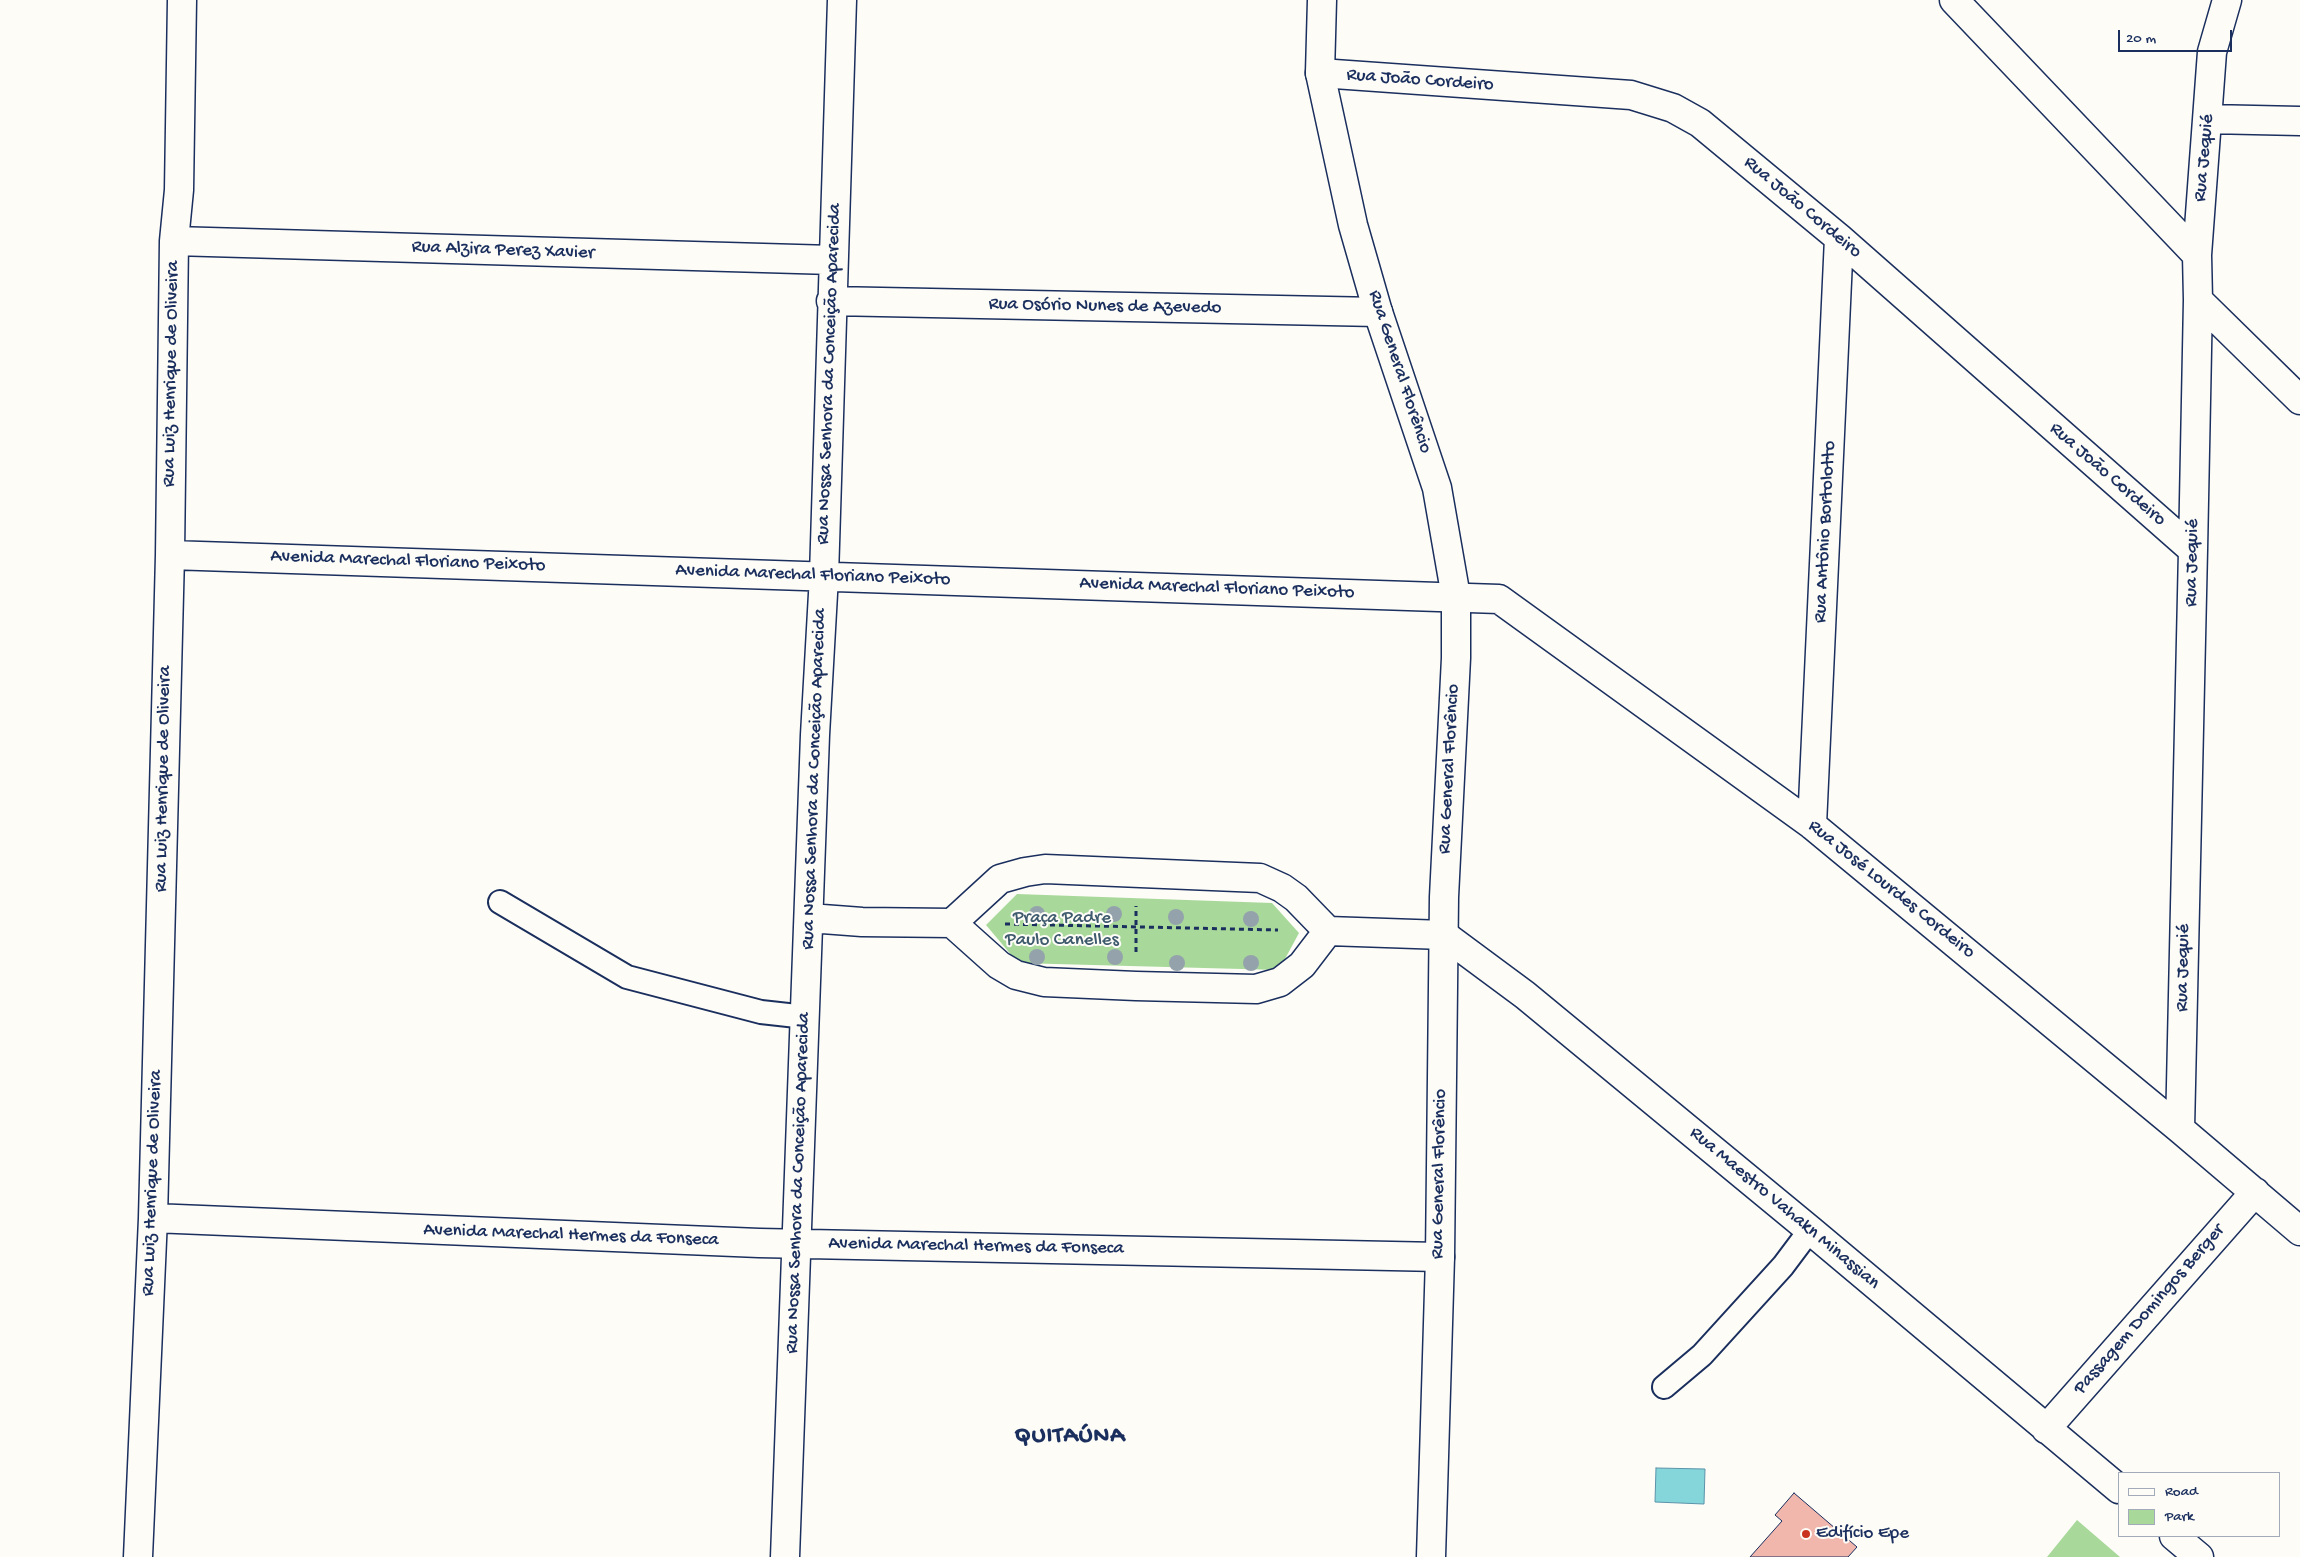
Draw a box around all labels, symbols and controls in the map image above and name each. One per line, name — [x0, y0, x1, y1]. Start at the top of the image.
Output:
scale bar — [2120, 20, 2234, 52]
text: 20 m — [2126, 30, 2156, 48]
street label: Rua João Cordeiro — [1346, 64, 1494, 98]
street label: Rua Jequié — [2190, 113, 2220, 203]
street label: Rua João Cordeiro — [1738, 152, 1866, 264]
street label: Rua Nossa Senhora da Conceição Aparecida — [813, 203, 847, 545]
street label: Rua Alzira Perez Xavier — [411, 236, 595, 266]
street label: Rua Luiz Henrique de Oliveira — [159, 260, 185, 488]
street label: Rua General Florêncio — [1362, 288, 1436, 456]
street label: Rua Osório Nunes de Azevedo — [988, 294, 1222, 320]
street label: Rua João Cordeiro — [2044, 418, 2170, 532]
street label: Rua Antônio Bortolotto — [1810, 440, 1842, 624]
street label: Rua Jequié — [2181, 519, 2205, 607]
street label: Avenida Marechal Floriano Peixoto — [270, 546, 546, 578]
street label: Avenida Marechal Floriano Peixoto — [675, 560, 951, 592]
street label: Avenida Marechal Floriano Peixoto — [1079, 573, 1355, 605]
street label: Rua Nossa Senhora da Conceição Aparecida — [798, 608, 832, 950]
street label: Rua Luiz Henrique de Oliveira — [151, 665, 177, 893]
street label: Rua General Florêncio — [1434, 683, 1466, 855]
street label: Rua José Lourdes Cordeiro — [1803, 816, 1979, 964]
park label: Praça Padre Paulo Canelles — [1005, 908, 1119, 952]
street label: Rua Jequié — [2172, 924, 2196, 1012]
street label: Rua Nossa Senhora da Conceição Aparecida — [782, 1012, 816, 1354]
street label: Rua Luiz Henrique de Oliveira — [138, 1069, 168, 1297]
street label: Rua General Florêncio — [1427, 1089, 1453, 1259]
street label: Rua Maestro Vahakn Minassian — [1684, 1123, 1884, 1295]
street label: Avenida Marechal Hermes da Fonseca — [423, 1219, 719, 1253]
street label: Passagem Domingos Berger — [2070, 1220, 2230, 1400]
street label: Avenida Marechal Hermes da Fonseca — [828, 1233, 1124, 1261]
district label: QUITAÚNA — [1014, 1423, 1126, 1451]
legend — [2118, 1472, 2280, 1537]
text: Road — [2165, 1483, 2198, 1501]
text: Park — [2165, 1508, 2194, 1526]
place label: Edifício Epe — [1816, 1523, 1909, 1545]
marker: Edifício Epe — [1800, 1528, 1812, 1540]

